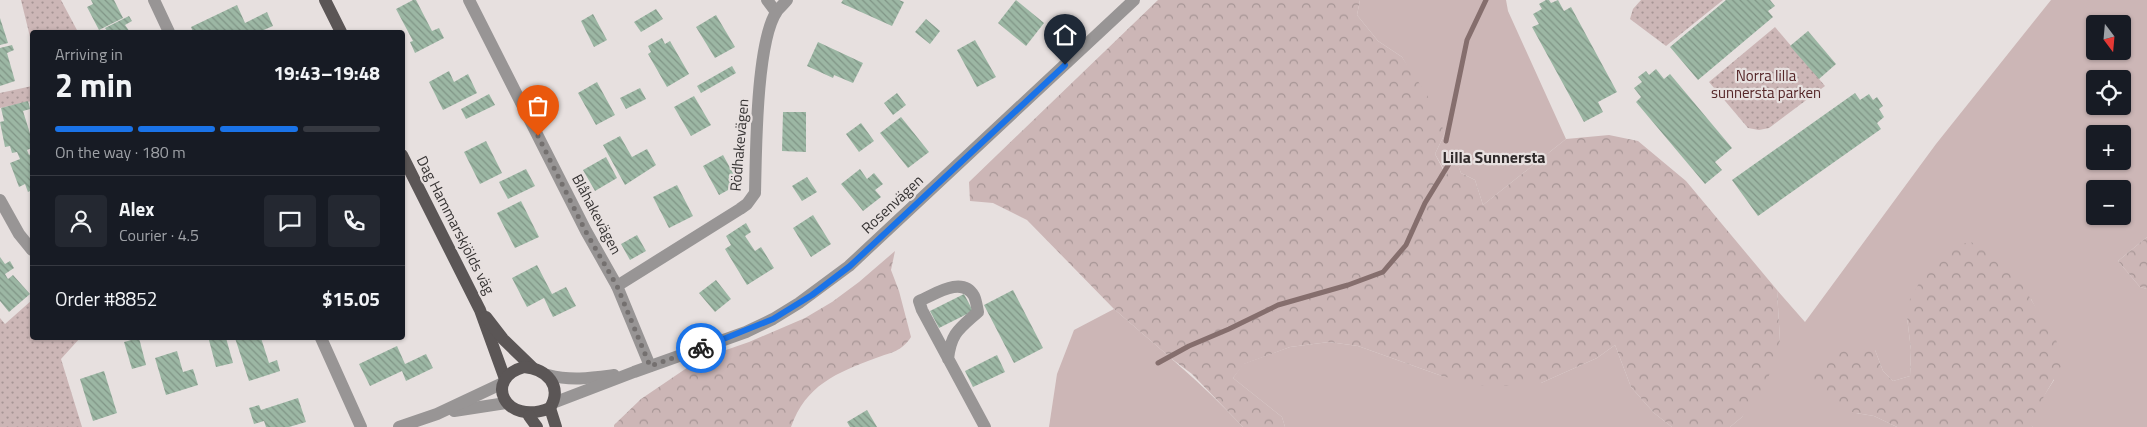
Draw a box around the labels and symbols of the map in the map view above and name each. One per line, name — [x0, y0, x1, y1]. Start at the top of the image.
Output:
pin — [1044, 14, 1086, 65]
north arrow — [2086, 15, 2131, 60]
park label: Norra lilla sunnersta parken — [1711, 64, 1821, 104]
pin — [517, 85, 559, 136]
street label: Rödhakevägen — [723, 98, 755, 192]
district label: Lilla Sunnersta — [1443, 145, 1545, 169]
street label: Dag Hammarskjölds väg — [411, 152, 501, 299]
street label: Rosenvägen — [856, 169, 928, 239]
street label: Blåhakevägen — [566, 170, 628, 258]
courier — [676, 323, 726, 373]

